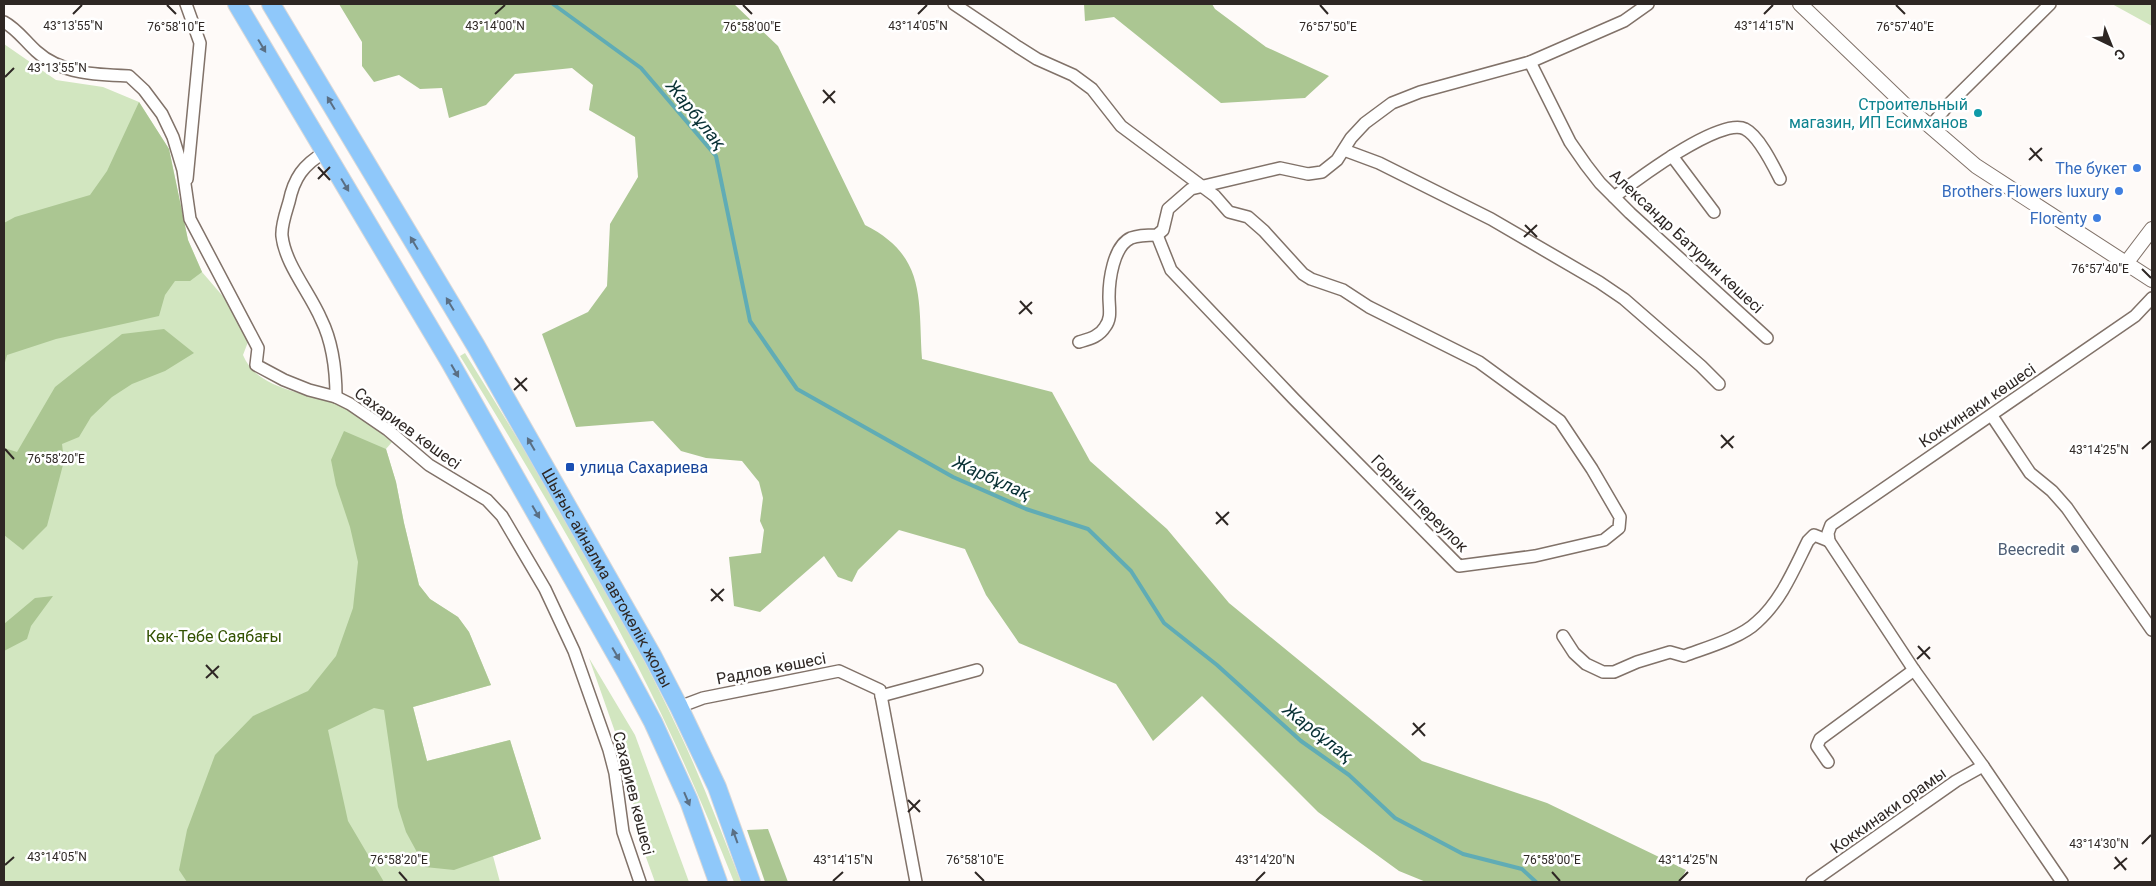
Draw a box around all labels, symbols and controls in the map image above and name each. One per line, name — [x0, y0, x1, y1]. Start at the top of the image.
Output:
text: 43°13'55"N — [43, 19, 103, 33]
text: 43°14'00"N — [465, 19, 525, 33]
text: 43°14'05"N — [888, 19, 948, 33]
text: 43°14'15"N — [1734, 19, 1794, 33]
text: 76°58'10"E — [147, 20, 205, 34]
text: 76°58'00"E — [723, 20, 781, 34]
text: 76°57'50"E — [1299, 20, 1357, 34]
text: 76°57'40"E — [1876, 20, 1934, 34]
north arrow — [2086, 20, 2136, 70]
one-way arrow — [257, 39, 266, 52]
text: С — [2111, 46, 2129, 63]
text: 43°13'55"N — [27, 61, 87, 75]
water label: Жарбұлақ — [661, 75, 731, 154]
place label: Строительный магазин, ИП Есимханов — [1789, 95, 1968, 132]
one-way arrow — [326, 97, 335, 110]
marker: Строительный магазин, ИП Есимханов — [1972, 107, 1984, 119]
place label: The букет — [2055, 159, 2127, 178]
marker: The букет — [2131, 162, 2143, 174]
street label: Александр Батурин көшесі — [1606, 165, 1767, 317]
one-way arrow — [340, 179, 349, 192]
place label: Brothers Flowers luxury — [1942, 182, 2109, 201]
marker: Brothers Flowers luxury — [2113, 185, 2125, 197]
place label: Florenty — [2030, 209, 2087, 228]
marker: Florenty — [2091, 212, 2103, 224]
one-way arrow — [409, 236, 418, 249]
text: 76°57'40"E — [2071, 262, 2129, 276]
one-way arrow — [445, 297, 454, 310]
street label: Коккинаки көшесі — [1915, 359, 2039, 452]
one-way arrow — [451, 365, 460, 378]
street label: Сахариев көшесі — [351, 383, 465, 473]
one-way arrow — [527, 438, 536, 451]
text: 43°14'25"N — [2069, 443, 2129, 457]
water label: Жарбұлақ — [949, 451, 1035, 504]
street label: Горный переулок — [1367, 451, 1472, 556]
text: 76°58'20"E — [27, 452, 85, 466]
place label: улица Сахариева — [580, 458, 708, 477]
marker: улица Сахариева — [564, 461, 576, 473]
street label: Шығыс айналма автокөлік жолы — [537, 465, 676, 691]
one-way arrow — [531, 506, 540, 519]
place label: Beecredit — [1998, 540, 2065, 559]
marker: Beecredit — [2069, 543, 2081, 555]
park label: Көк-Төбе Саябағы — [146, 627, 282, 646]
one-way arrow — [612, 646, 620, 661]
street label: Радлов көшесі — [715, 649, 827, 688]
water label: Жарбұлақ — [1278, 698, 1358, 767]
street label: Сахариев көшесі — [609, 729, 658, 857]
street label: Коккинаки орамы — [1827, 763, 1950, 857]
one-way arrow — [684, 792, 692, 806]
one-way arrow — [731, 829, 738, 844]
text: 43°14'30"N — [2069, 837, 2129, 851]
text: 43°14'05"N — [27, 850, 87, 864]
text: 76°58'20"E — [370, 853, 428, 867]
text: 43°14'15"N — [813, 853, 873, 867]
text: 76°58'10"E — [946, 853, 1004, 867]
text: 43°14'20"N — [1235, 853, 1295, 867]
text: 76°58'00"E — [1523, 853, 1581, 867]
text: 43°14'25"N — [1658, 853, 1718, 867]

